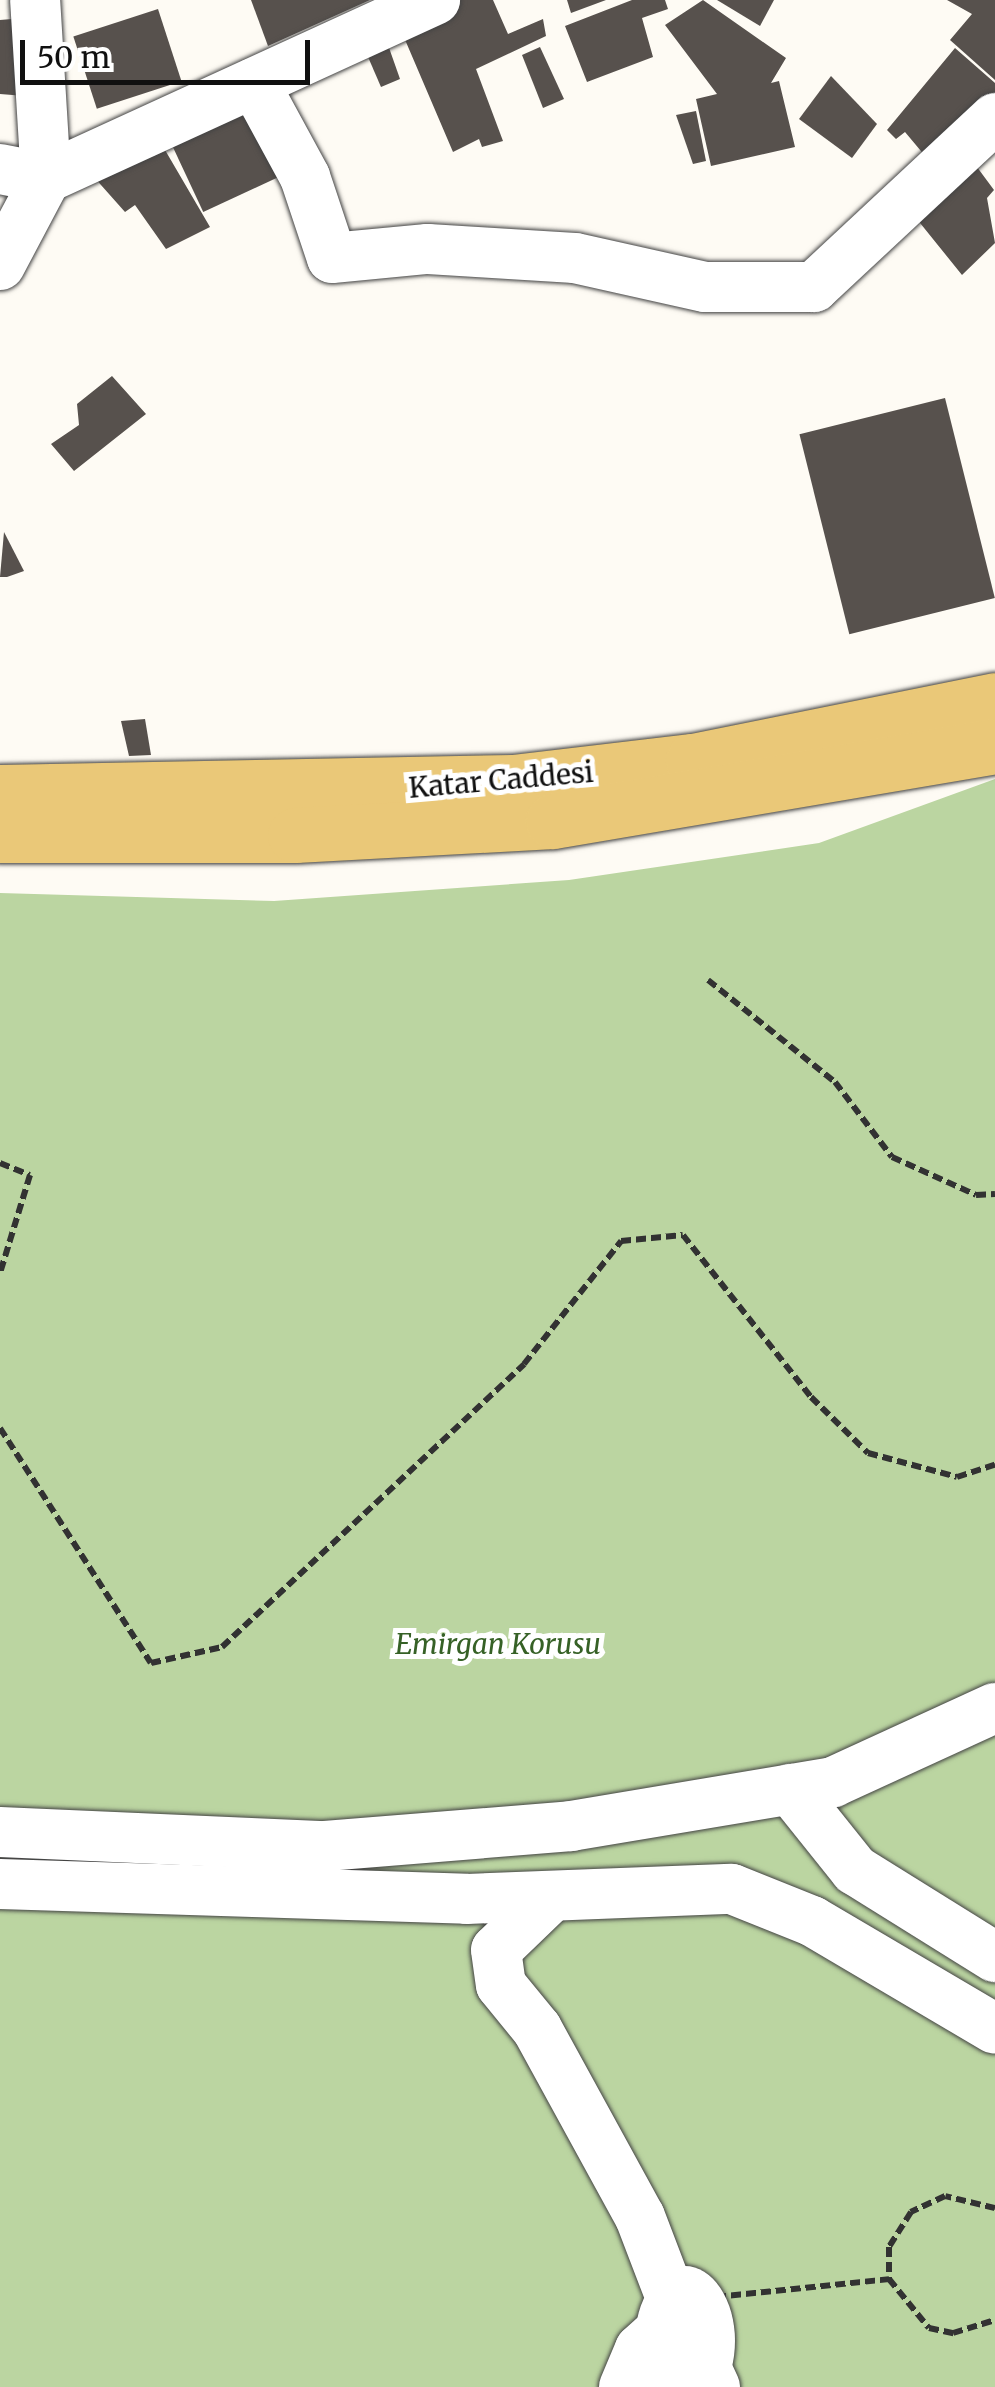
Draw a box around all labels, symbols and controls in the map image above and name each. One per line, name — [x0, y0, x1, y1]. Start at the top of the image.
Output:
scale bar — [25, 20, 315, 82]
text: 50 m — [37, 38, 110, 76]
street label: Katar Caddesi — [407, 755, 595, 805]
park label: Emirgan Korusu — [395, 1627, 601, 1661]

